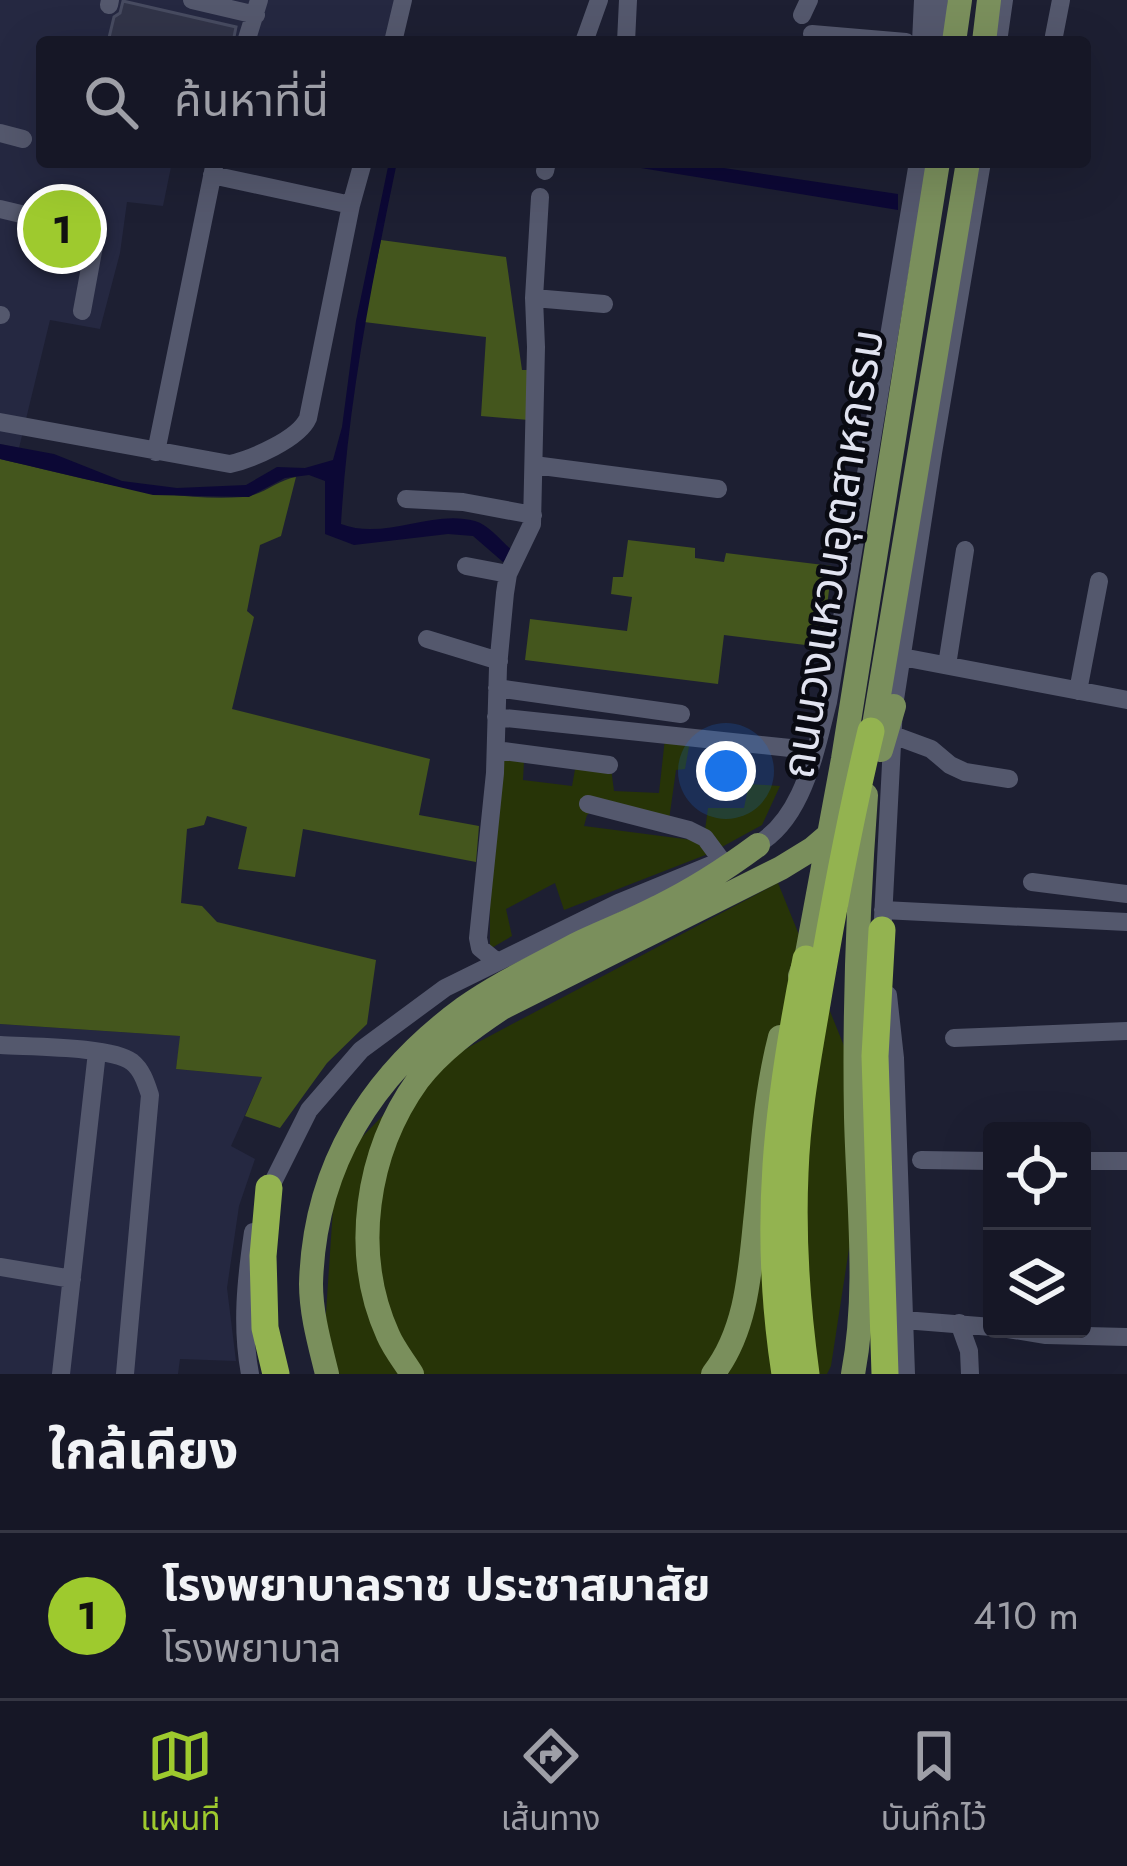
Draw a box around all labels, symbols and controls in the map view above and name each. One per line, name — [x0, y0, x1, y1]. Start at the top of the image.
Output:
search box — [36, 36, 1091, 168]
text: ค้นหาที่นี่ — [174, 68, 329, 133]
icon: search — [78, 69, 144, 135]
pin: 1 — [23, 184, 101, 274]
street label: ถนนวงแหวนอุตสาหกรรม — [765, 325, 900, 783]
your location — [696, 741, 756, 801]
map controls — [983, 1122, 1091, 1338]
button: locate — [983, 1122, 1091, 1230]
button: layers — [983, 1230, 1091, 1338]
text: ใกล้เคียง — [48, 1413, 238, 1487]
text: โรงพยาบาลราช ประชาสมาสัย — [162, 1552, 711, 1617]
text: 1 — [77, 1587, 97, 1644]
text: 410 m — [973, 1587, 1079, 1644]
text: โรงพยาบาล — [162, 1620, 341, 1677]
tab: แผนที่ — [140, 1723, 221, 1845]
tab: เส้นทาง — [501, 1723, 601, 1845]
tab: บันทึกไว้ — [881, 1723, 987, 1845]

